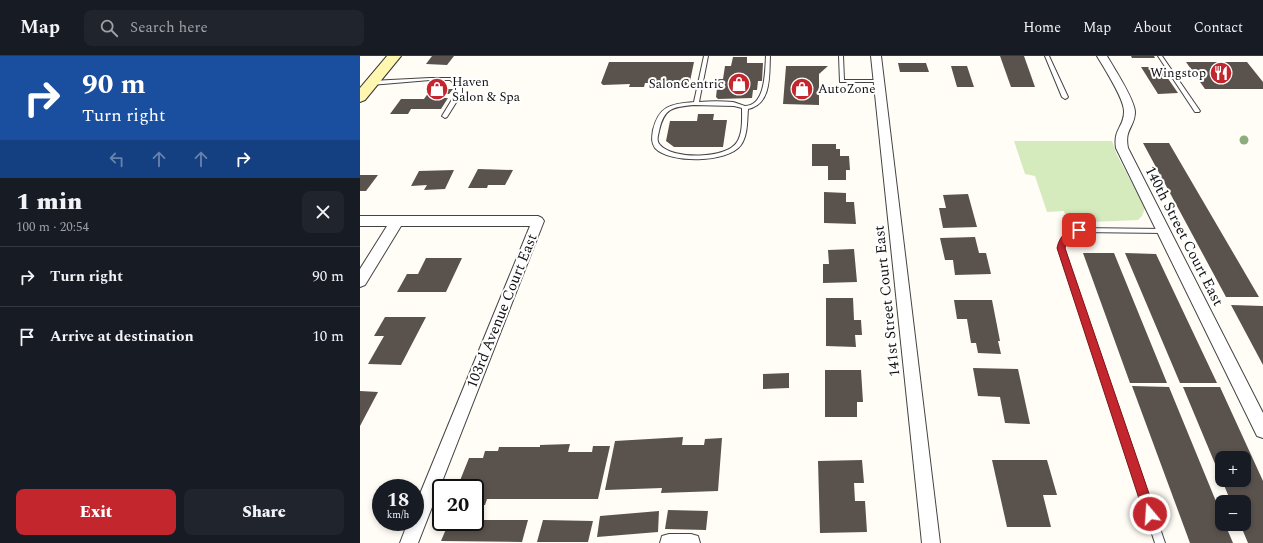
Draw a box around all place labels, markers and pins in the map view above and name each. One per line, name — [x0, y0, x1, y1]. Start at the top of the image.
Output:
restaurant icon: Wingstop — [1208, 60, 1234, 86]
place label: Wingstop — [1150, 63, 1206, 83]
shop icon: SalonCentric — [726, 71, 752, 97]
place label: Haven Salon & Spa — [452, 72, 521, 107]
place label: SalonCentric — [649, 74, 724, 94]
shop icon: Haven Salon & Spa — [424, 76, 450, 102]
shop icon: AutoZone — [789, 76, 815, 102]
place label: AutoZone — [818, 79, 875, 99]
pin — [1062, 213, 1096, 247]

